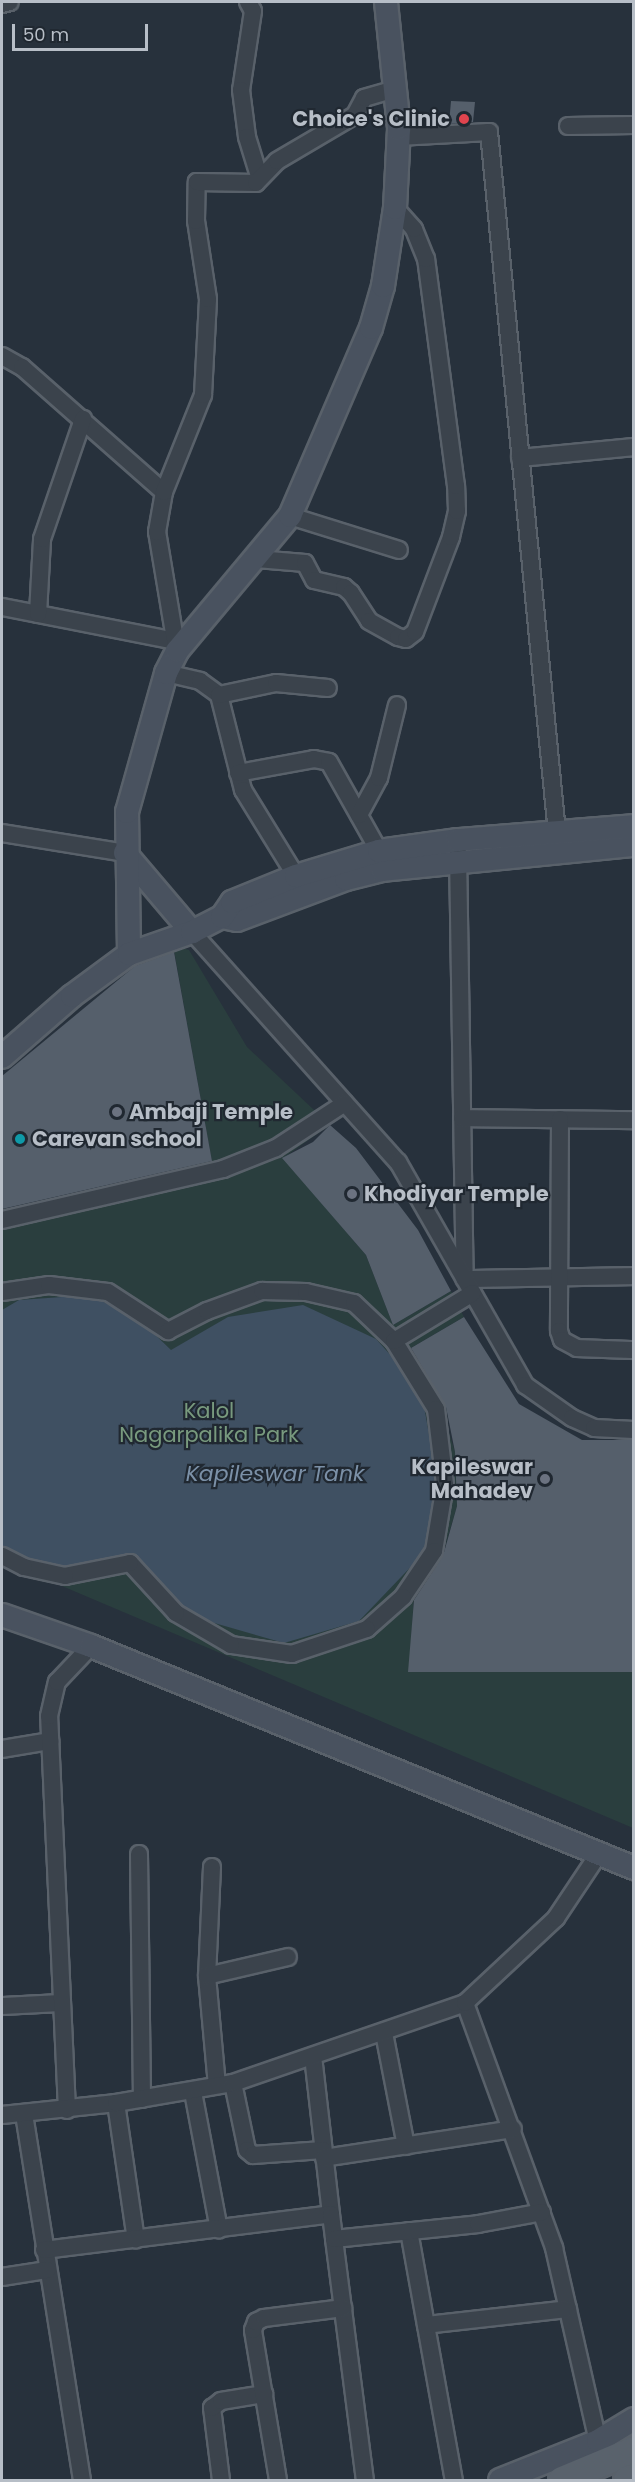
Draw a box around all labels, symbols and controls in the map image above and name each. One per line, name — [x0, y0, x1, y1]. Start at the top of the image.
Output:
scale bar — [15, 12, 152, 50]
text: 50 m — [23, 22, 69, 47]
place label: Choice's Clinic — [292, 106, 450, 132]
marker: Choice's Clinic — [455, 110, 473, 128]
place label: Ambaji Temple — [129, 1099, 293, 1125]
marker: Ambaji Temple — [110, 1105, 124, 1119]
place label: Carevan school — [32, 1126, 202, 1152]
marker: Carevan school — [13, 1132, 27, 1146]
place label: Khodiyar Temple — [364, 1181, 549, 1207]
marker: Khodiyar Temple — [345, 1187, 359, 1201]
park label: Kalol Nagarpalika Park — [119, 1398, 299, 1448]
place label: Kapileswar Mahadev — [411, 1454, 533, 1504]
water label: Kapileswar Tank — [186, 1461, 364, 1487]
marker: Kapileswar Mahadev — [538, 1472, 552, 1486]

